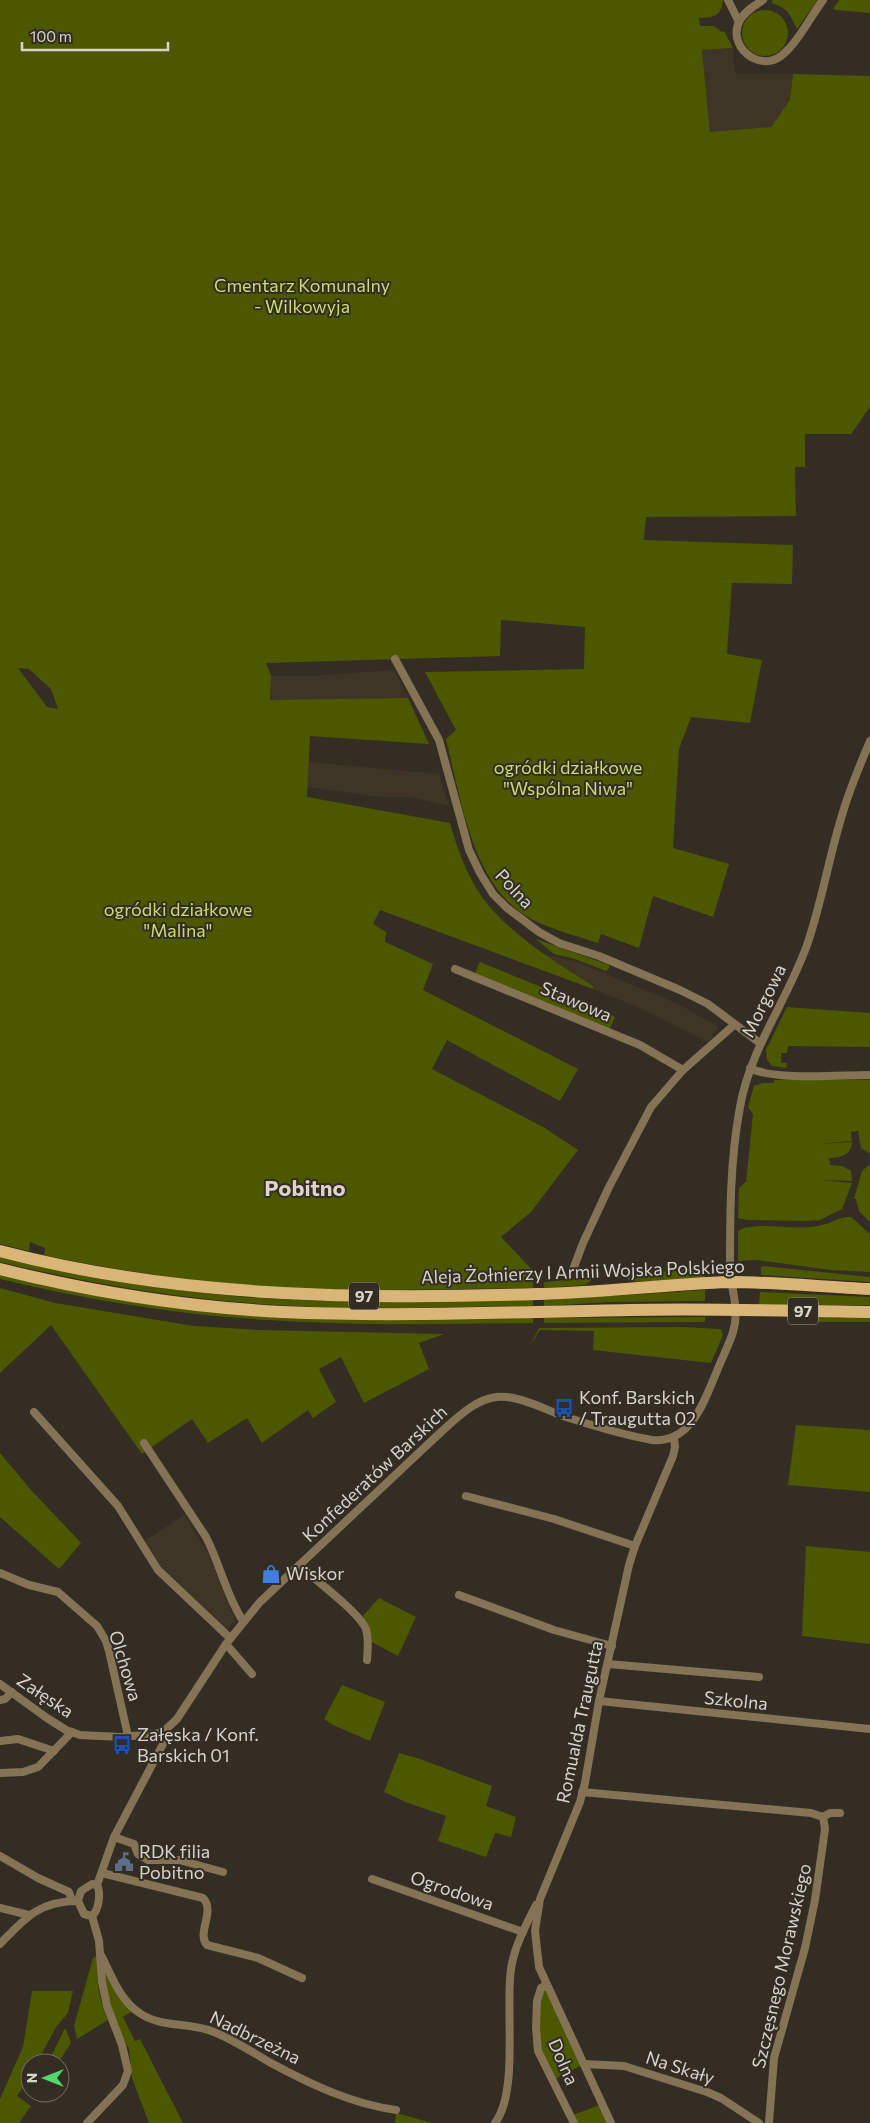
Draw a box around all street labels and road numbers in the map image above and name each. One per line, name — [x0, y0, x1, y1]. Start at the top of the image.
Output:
street label: Polna — [491, 864, 538, 913]
street label: Morgowa — [736, 960, 790, 1041]
street label: Stawowa — [538, 976, 615, 1026]
street label: Aleja Żołnierzy I Armii Wojska Polskiego — [421, 1254, 745, 1288]
road number: 97 — [349, 1282, 379, 1310]
road number: 97 — [788, 1298, 818, 1324]
street label: Konfederatów Barskich — [297, 1400, 451, 1546]
street label: Olchowa — [105, 1628, 147, 1704]
street label: Romualda Traugutta — [551, 1638, 607, 1805]
street label: Załęska — [13, 1668, 78, 1722]
street label: Szkolna — [703, 1686, 769, 1714]
street label: Szczęsnego Morawskiego — [747, 1861, 815, 2070]
street label: Ogrodowa — [408, 1866, 497, 1915]
street label: Nadbrzeżna — [206, 2006, 304, 2069]
street label: Dolna — [544, 2035, 584, 2088]
street label: Na Skały — [643, 2046, 717, 2088]

